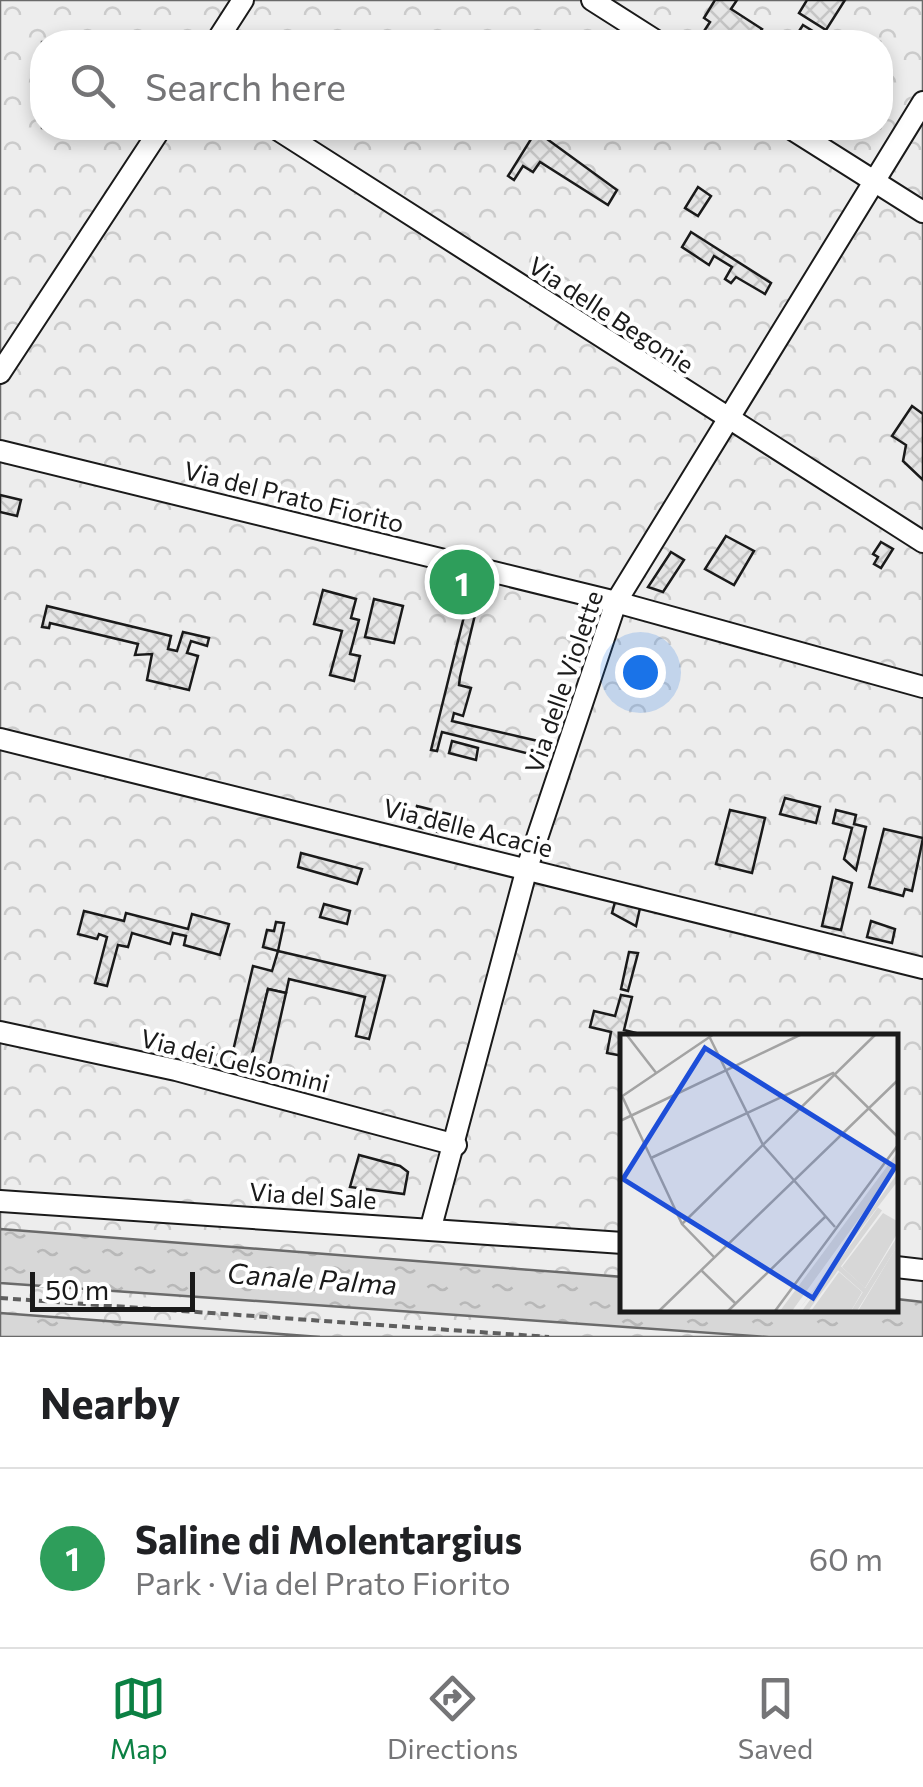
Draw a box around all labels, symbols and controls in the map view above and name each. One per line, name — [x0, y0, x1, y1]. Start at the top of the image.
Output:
search box — [30, 30, 893, 140]
icon: search — [65, 58, 120, 113]
text: Search here — [145, 62, 346, 109]
street label: Via delle Begonie — [523, 249, 700, 379]
street label: Via del Prato Fiorito — [181, 454, 407, 538]
pin: 1 — [430, 544, 494, 620]
street label: Via delle Violette — [518, 586, 608, 777]
your location — [615, 647, 666, 698]
street label: Via delle Acacie — [380, 791, 556, 863]
street label: Via dei Gelsomini — [138, 1022, 333, 1098]
inset map — [620, 1034, 898, 1312]
street label: Via del Sale — [248, 1176, 378, 1214]
water label: Canale Palma — [226, 1255, 398, 1301]
scale bar — [30, 1267, 195, 1312]
text: 50 m — [45, 1272, 109, 1306]
text: Nearby — [40, 1376, 180, 1428]
text: Saline di Molentargius — [135, 1515, 522, 1562]
text: 1 — [65, 1538, 80, 1578]
text: 60 m — [809, 1538, 883, 1578]
text: Park · Via del Prato Fiorito — [135, 1562, 511, 1602]
tab: Map — [110, 1671, 167, 1765]
tab: Directions — [387, 1671, 518, 1765]
tab: Saved — [738, 1671, 813, 1765]

